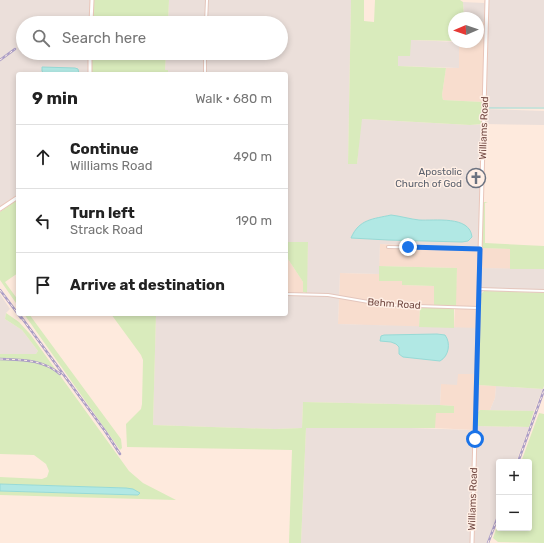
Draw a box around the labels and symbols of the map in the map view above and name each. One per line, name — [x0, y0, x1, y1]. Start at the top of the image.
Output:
north arrow — [448, 12, 484, 48]
street label: Williams Road — [477, 96, 491, 160]
place label: Apostolic Church of God — [395, 166, 462, 190]
church icon: Apostolic Church of God — [465, 167, 487, 189]
route end — [399, 238, 417, 256]
street label: Behm Road — [367, 296, 421, 312]
route start — [466, 430, 484, 448]
street label: Williams Road — [466, 467, 480, 531]

